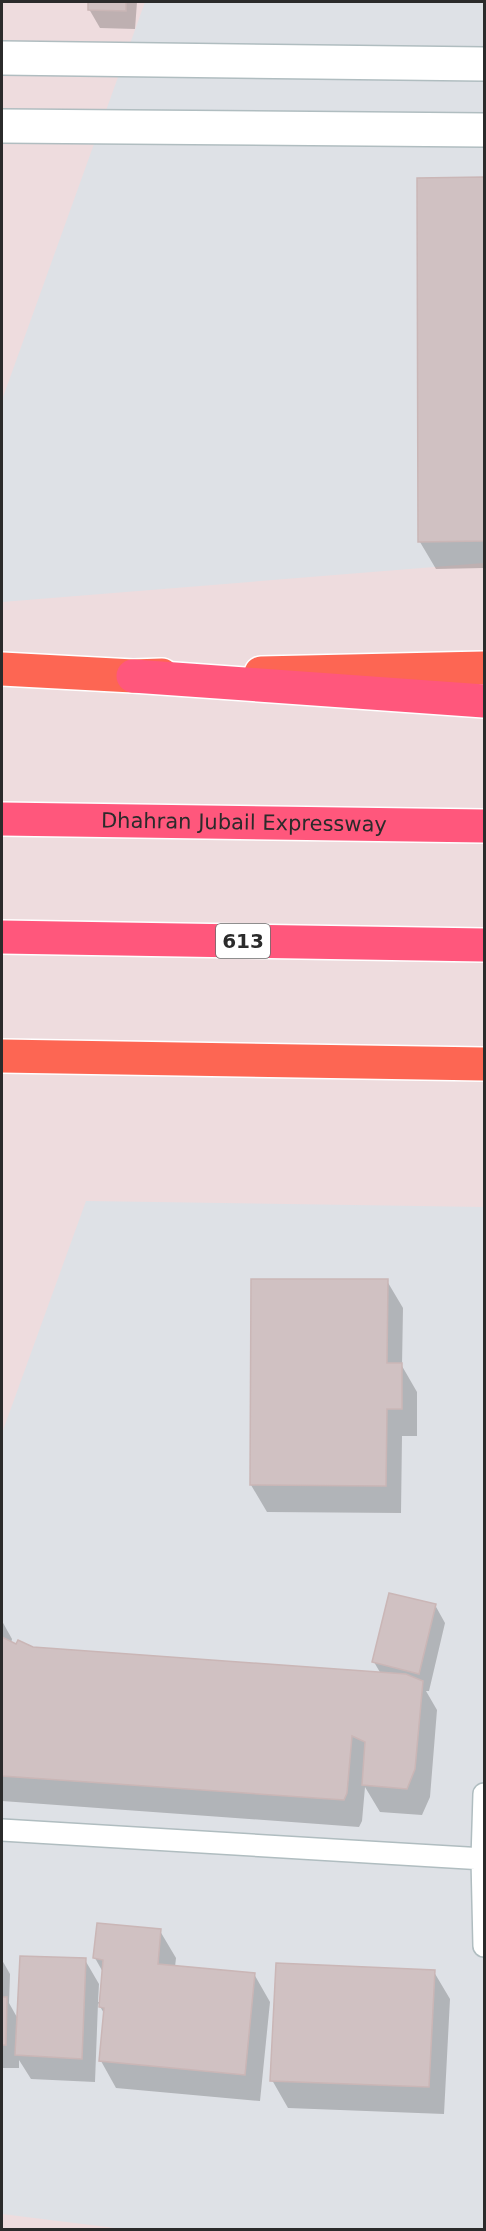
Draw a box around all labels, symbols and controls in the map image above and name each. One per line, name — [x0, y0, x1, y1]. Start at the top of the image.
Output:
street label: Dhahran Jubail Expressway — [101, 808, 387, 837]
road number: 613 — [216, 924, 270, 958]

